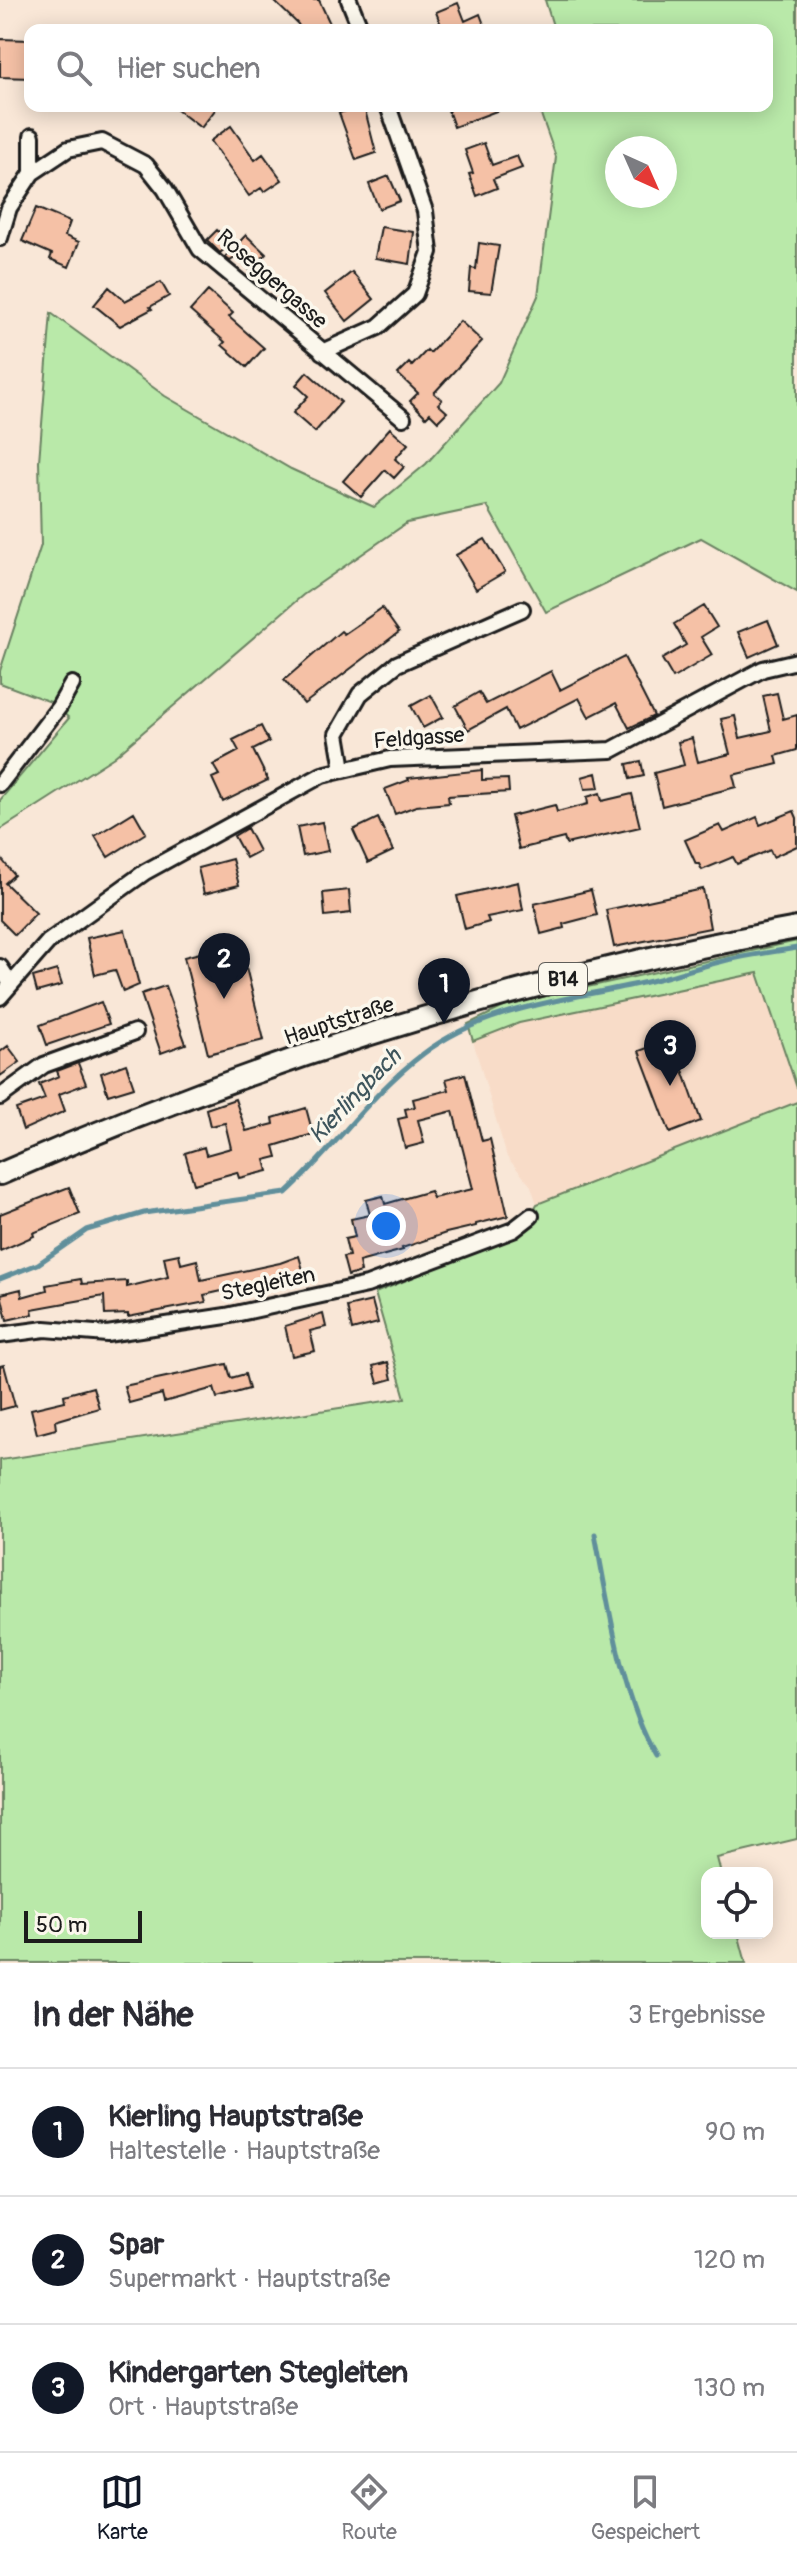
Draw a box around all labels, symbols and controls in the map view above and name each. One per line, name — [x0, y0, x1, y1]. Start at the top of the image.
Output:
search box — [24, 24, 773, 112]
icon: search — [52, 46, 96, 90]
text: Hier suchen — [116, 50, 261, 87]
north arrow — [605, 136, 677, 208]
street label: Roseggergasse — [211, 223, 333, 335]
street label: Feldgasse — [373, 721, 466, 755]
pin: 2 — [198, 933, 250, 999]
pin: 1 — [418, 958, 470, 1024]
road number: B14 — [539, 963, 587, 995]
street label: Hauptstraße — [281, 990, 398, 1052]
pin: 3 — [644, 1020, 696, 1086]
water label: Kierlingbach — [303, 1041, 409, 1150]
your location — [366, 1206, 406, 1246]
street label: Stegleiten — [218, 1260, 318, 1308]
map controls — [701, 1867, 773, 1939]
button: locate — [701, 1867, 773, 1939]
scale bar — [24, 1907, 142, 1943]
text: 50 m — [36, 1911, 87, 1939]
text: In der Nähe — [32, 1994, 193, 2037]
text: 3 Ergebnisse — [628, 1999, 765, 2031]
text: Kierling Hauptstraße — [108, 2098, 363, 2135]
text: 1 — [53, 2116, 63, 2148]
text: 90 m — [705, 2116, 765, 2148]
text: Haltestelle · Hauptstraße — [108, 2135, 380, 2167]
text: Spar — [108, 2226, 164, 2263]
text: 2 — [51, 2244, 65, 2276]
text: 120 m — [694, 2244, 765, 2276]
text: Supermarkt · Hauptstraße — [108, 2263, 390, 2295]
text: Kindergarten Stegleiten — [108, 2354, 408, 2391]
text: 3 — [51, 2372, 65, 2404]
text: 130 m — [694, 2372, 765, 2404]
text: Ort · Hauptstraße — [108, 2391, 298, 2423]
tab: Karte — [97, 2470, 148, 2546]
tab: Route — [342, 2470, 397, 2546]
tab: Gespeichert — [591, 2470, 700, 2546]

